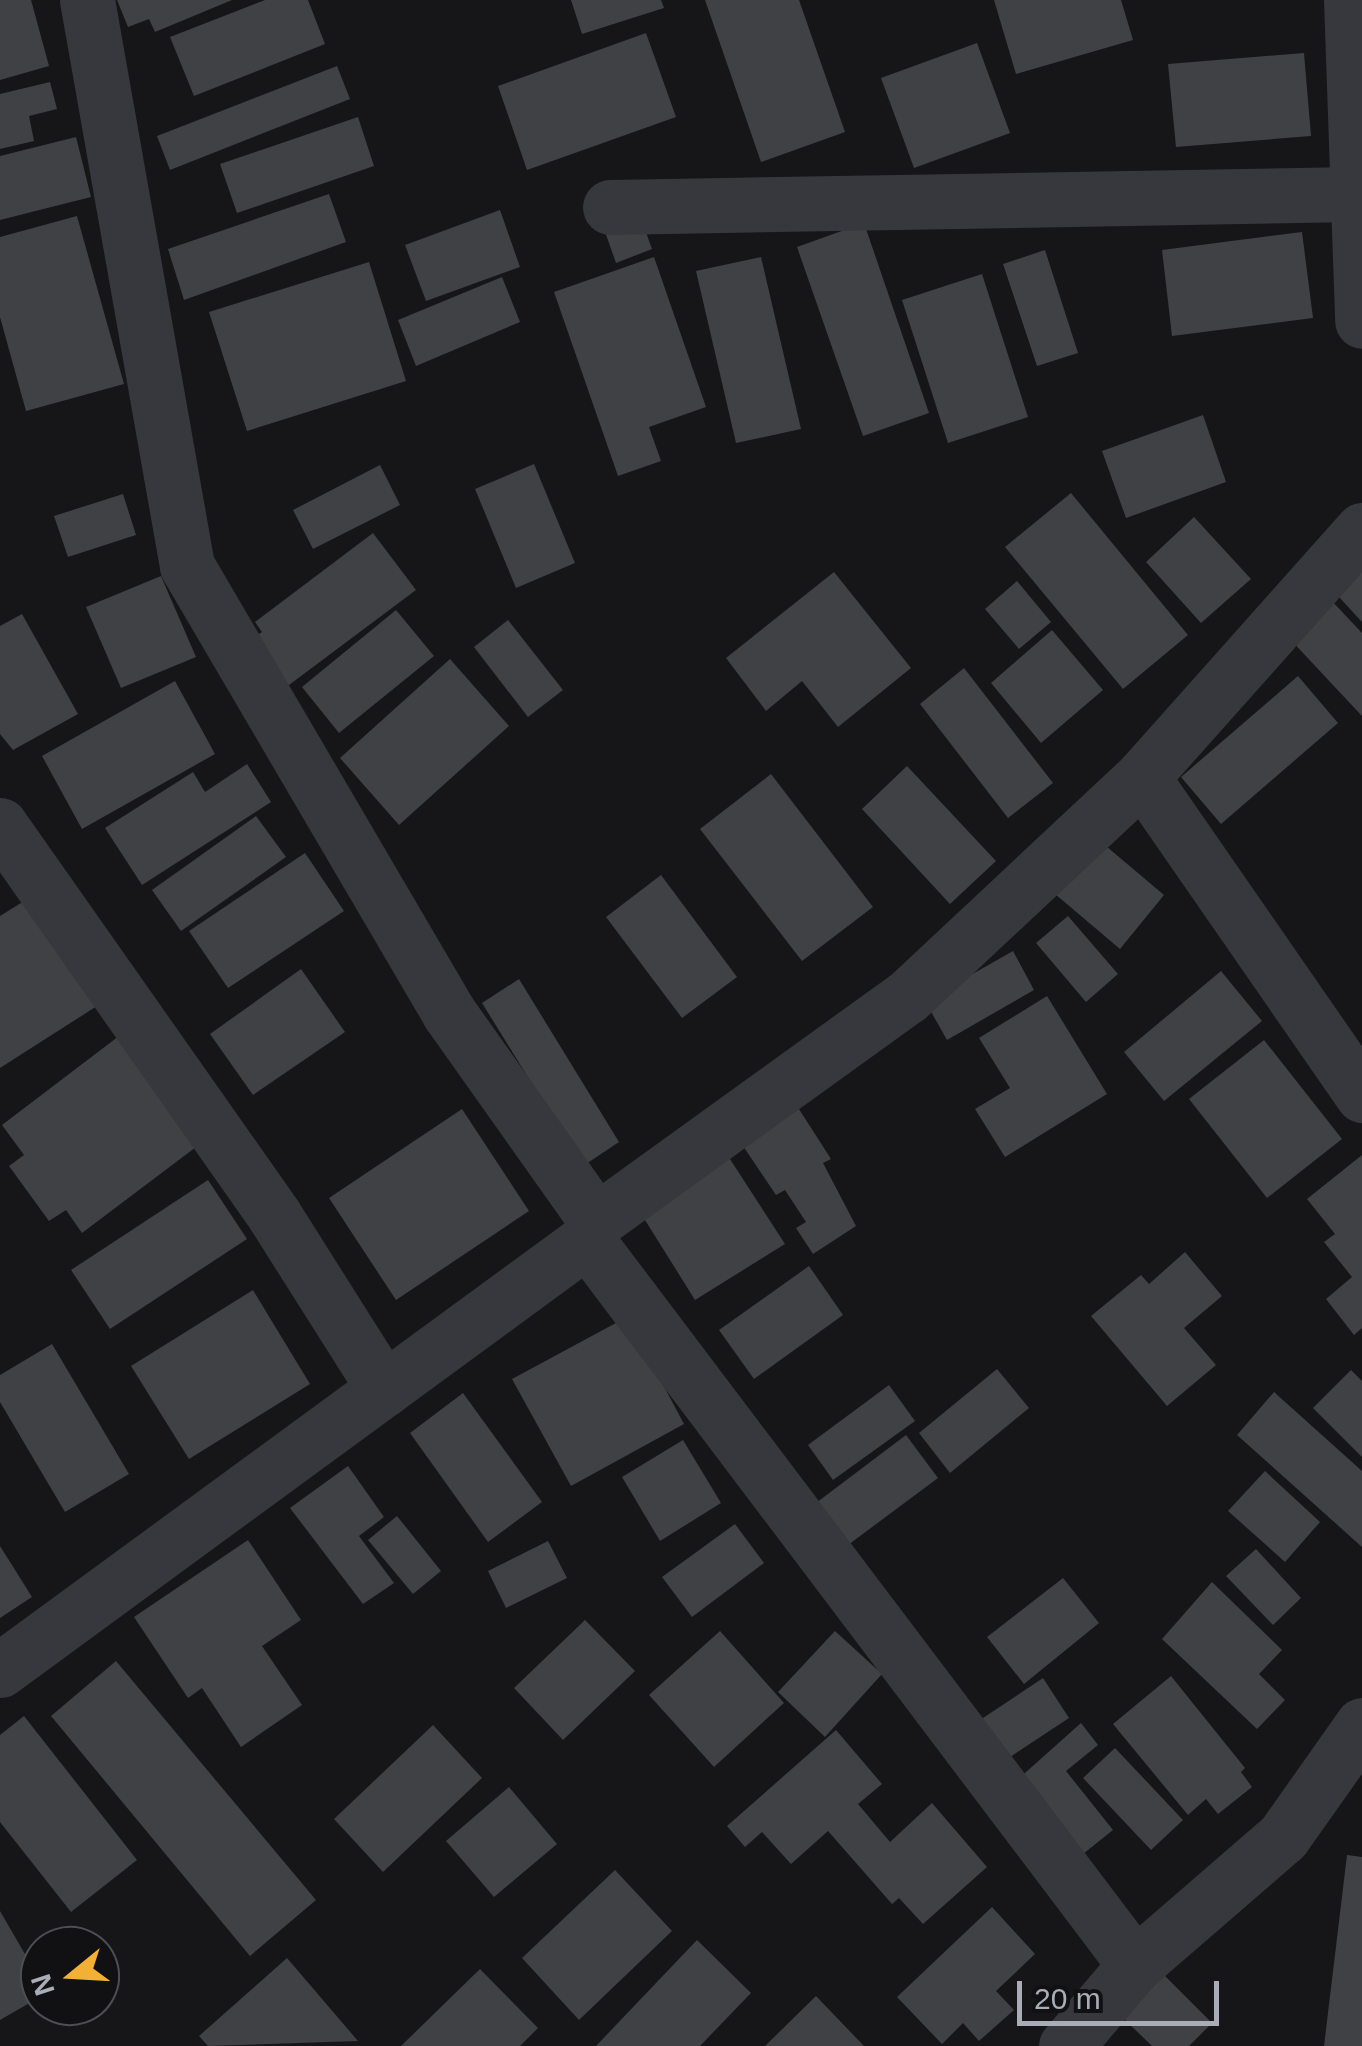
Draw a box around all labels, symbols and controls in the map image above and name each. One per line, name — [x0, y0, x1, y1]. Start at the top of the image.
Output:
north arrow — [20, 1926, 120, 2026]
scale bar — [1022, 1961, 1224, 2023]
text: N — [25, 1970, 61, 1999]
text: 20 m — [1034, 1982, 1101, 2015]

